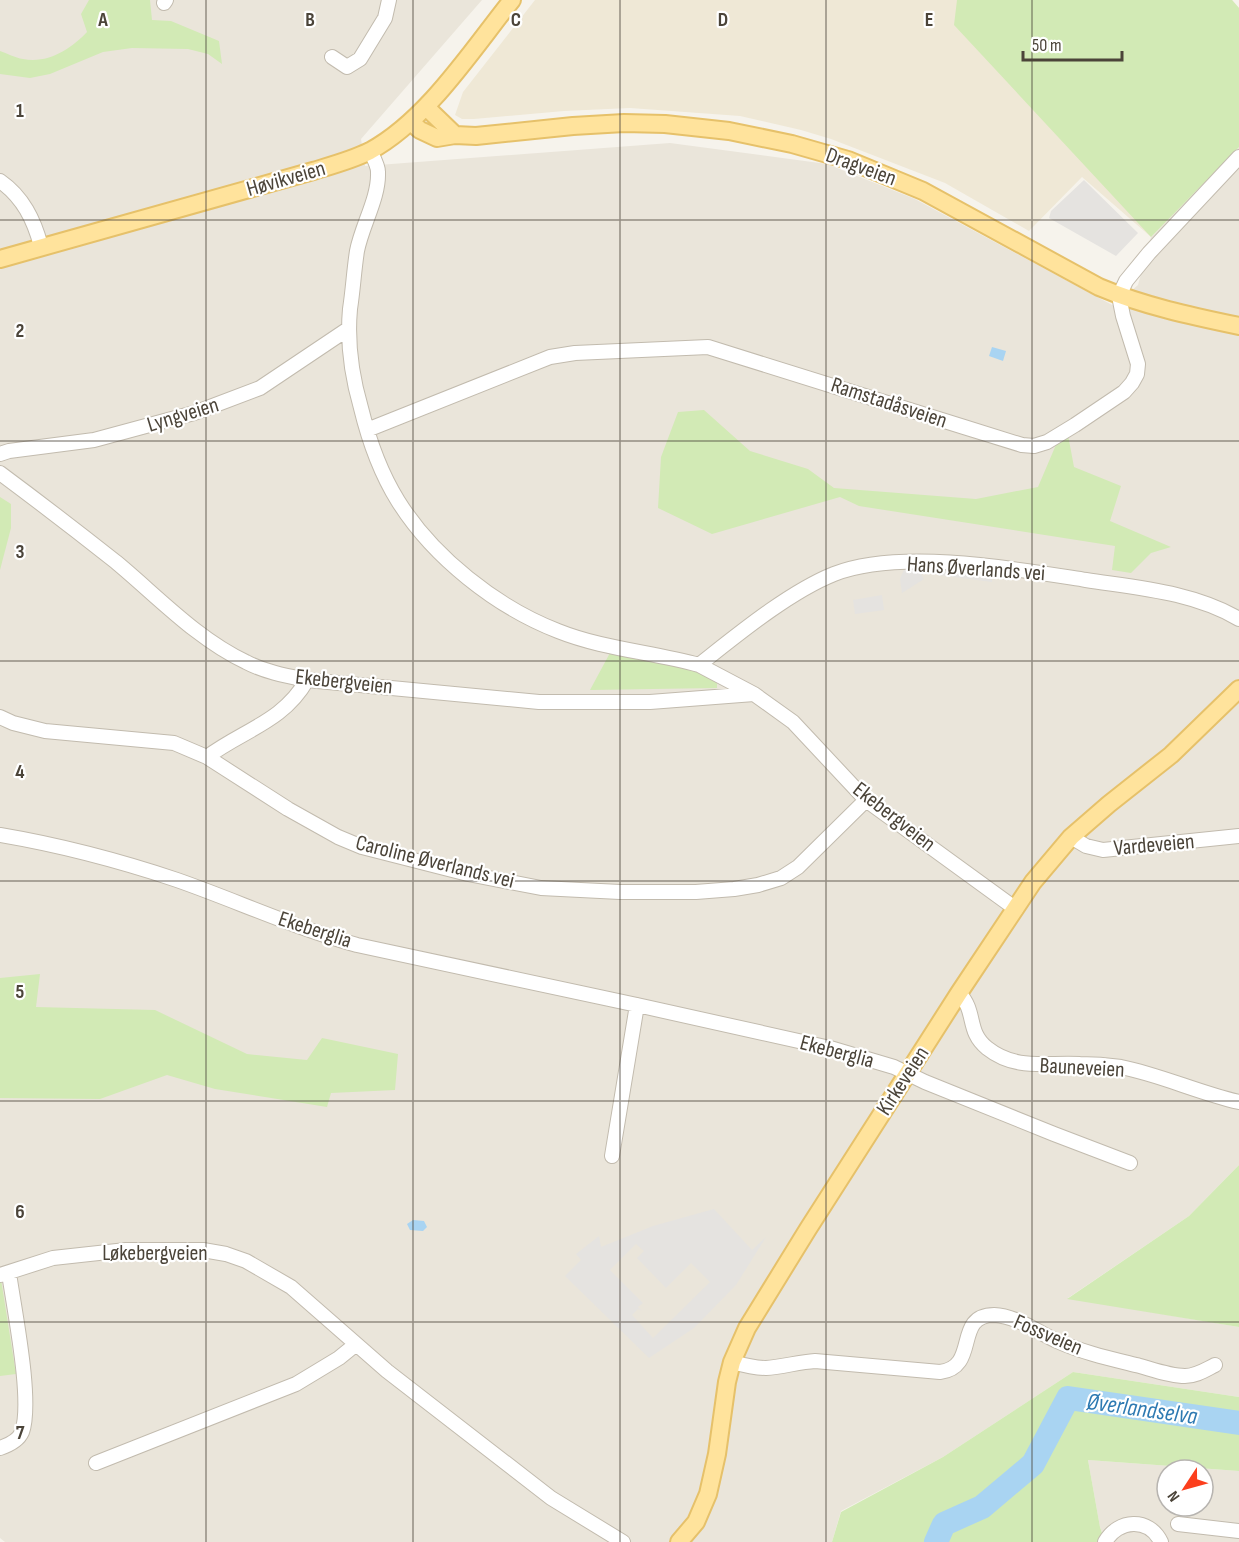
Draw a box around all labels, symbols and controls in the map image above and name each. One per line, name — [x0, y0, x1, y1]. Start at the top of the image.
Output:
text: A — [97, 8, 108, 32]
text: B — [305, 8, 315, 32]
text: C — [511, 8, 521, 32]
text: D — [718, 8, 728, 32]
text: E — [925, 8, 933, 32]
scale bar — [1023, 24, 1122, 62]
text: 50 m — [1032, 35, 1062, 56]
text: 1 — [16, 99, 24, 123]
street label: Dragveien — [822, 142, 900, 192]
street label: Høvikveien — [243, 155, 329, 203]
text: 2 — [16, 319, 24, 343]
street label: Ramstadåsveien — [828, 372, 950, 434]
street label: Lyngveien — [144, 391, 222, 439]
text: 3 — [16, 540, 25, 564]
street label: Hans Øverlands vei — [906, 551, 1046, 587]
street label: Ekebergveien — [294, 663, 394, 701]
text: 4 — [15, 760, 25, 784]
street label: Ekebergveien — [847, 776, 941, 858]
street label: Vardeveien — [1112, 828, 1196, 862]
street label: Caroline Øverlands vei — [353, 829, 517, 895]
street label: Ekeberglia — [275, 905, 355, 955]
text: 5 — [16, 980, 25, 1004]
street label: Ekeberglia — [797, 1029, 877, 1075]
street label: Kirkeveien — [871, 1041, 935, 1121]
street label: Bauneveien — [1039, 1052, 1125, 1084]
text: 6 — [15, 1200, 25, 1224]
street label: Løkebergveien — [102, 1240, 208, 1267]
street label: Fossveien — [1010, 1308, 1086, 1362]
water label: Øverlandselva — [1085, 1387, 1199, 1431]
text: 7 — [16, 1421, 25, 1445]
north arrow — [1155, 1458, 1215, 1518]
text: N — [1164, 1487, 1184, 1505]

